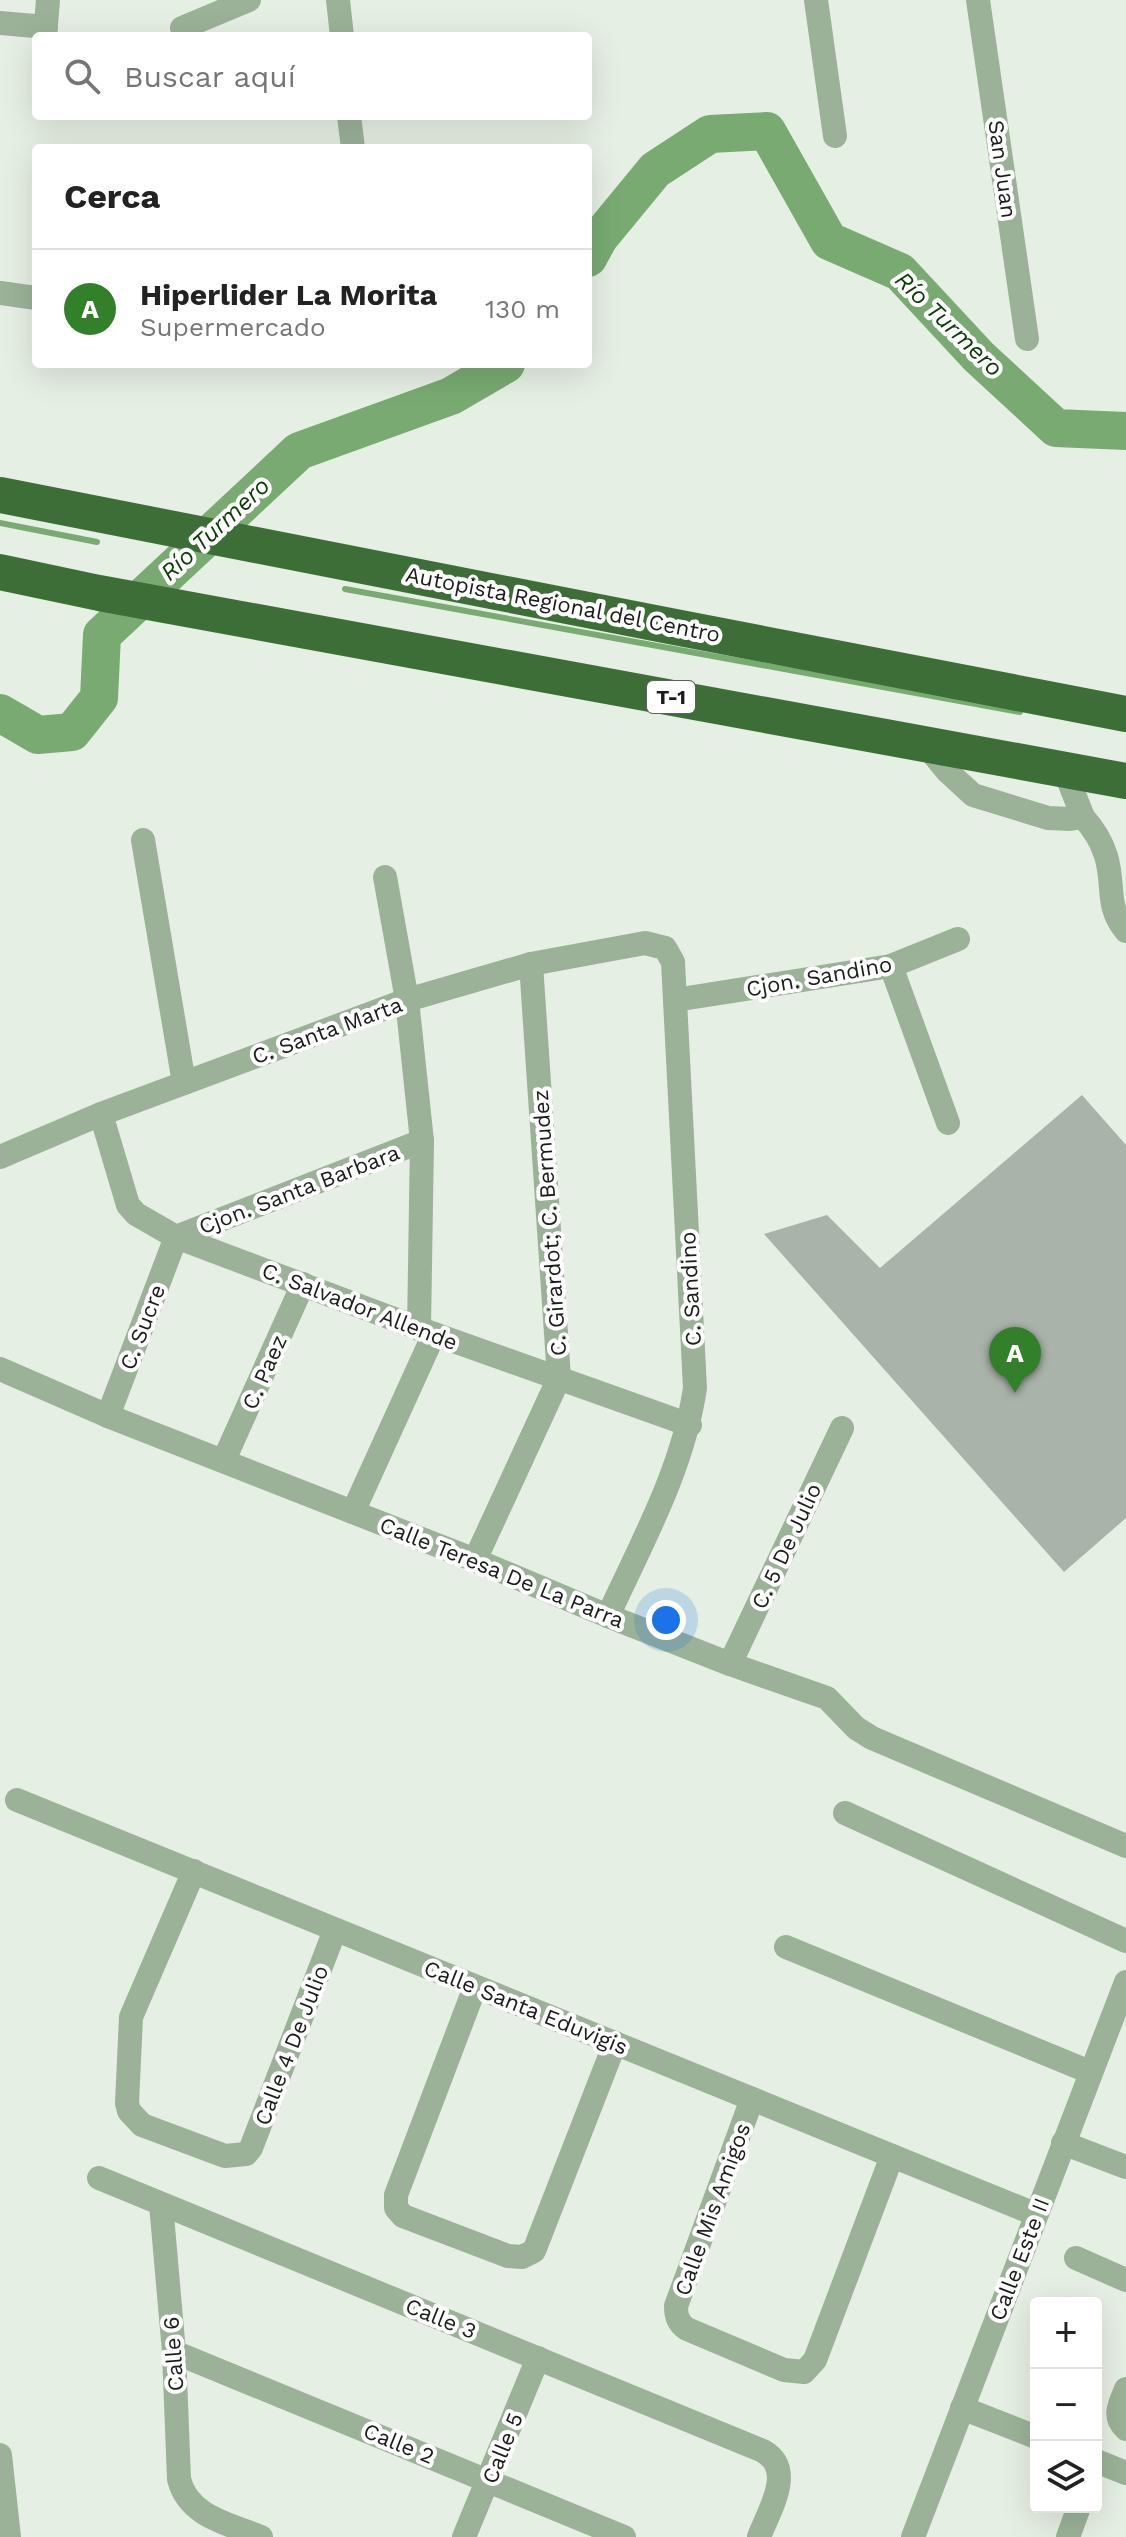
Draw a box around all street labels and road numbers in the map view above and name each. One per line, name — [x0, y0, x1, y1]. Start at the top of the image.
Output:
street label: San Juan — [983, 118, 1022, 220]
street label: Autopista Regional del Centro — [404, 562, 722, 647]
road number: T-1 — [647, 681, 695, 713]
street label: Cjon. Sandino — [744, 951, 894, 1002]
street label: C. Santa Marta — [249, 992, 406, 1069]
street label: C. Girardot; C. Bermudez — [528, 1089, 571, 1357]
street label: Cjon. Santa Barbara — [195, 1140, 403, 1239]
street label: C. Sandino — [675, 1231, 706, 1347]
street label: C. Salvador Allende — [259, 1258, 461, 1355]
street label: C. Sucre — [115, 1281, 170, 1373]
street label: C. Paez — [237, 1331, 292, 1413]
street label: C. 5 De Julio — [746, 1479, 826, 1613]
street label: Calle Teresa De La Parra — [376, 1512, 628, 1633]
street label: Calle Santa Eduvigis — [420, 1955, 631, 2060]
street label: Calle 4 De Julio — [249, 1962, 333, 2129]
street label: Calle Mis Amigos — [670, 2119, 755, 2299]
street label: Calle Este II — [985, 2194, 1054, 2324]
street label: Calle 3 — [402, 2293, 480, 2344]
street label: Calle 6 — [158, 2316, 189, 2392]
street label: Calle 5 — [477, 2409, 528, 2487]
street label: Calle 2 — [360, 2418, 438, 2469]

